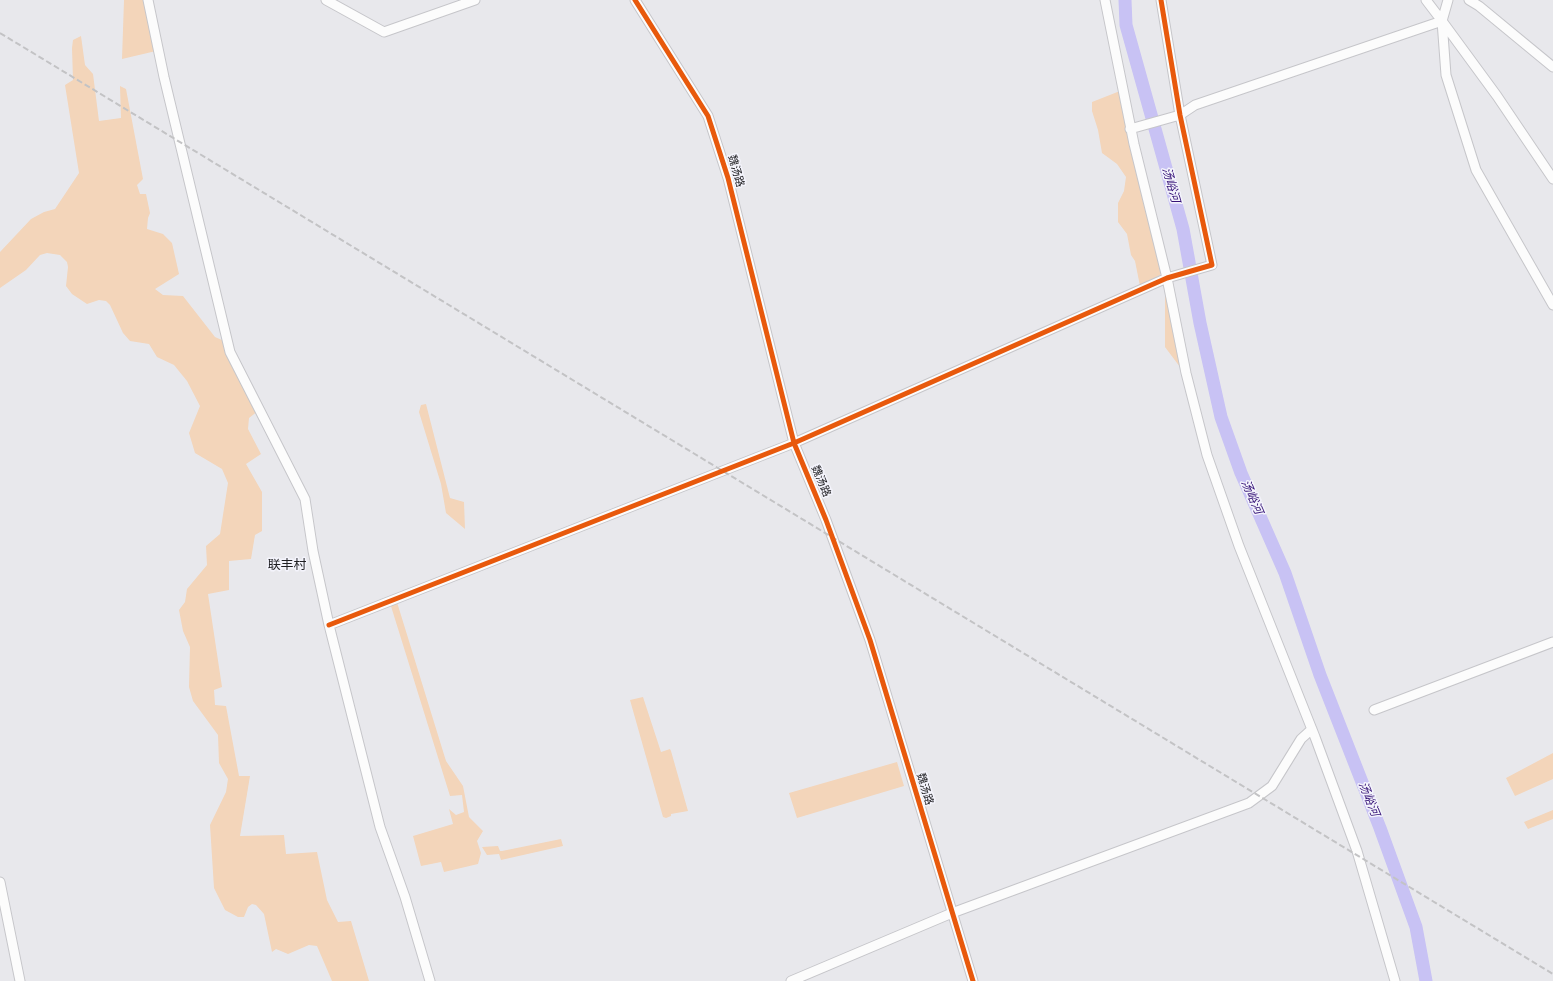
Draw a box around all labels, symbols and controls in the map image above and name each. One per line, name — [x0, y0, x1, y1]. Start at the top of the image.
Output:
street label: 魏汤路 — [725, 153, 747, 189]
water label: 汤峪河 — [1159, 166, 1183, 204]
street label: 魏汤路 — [808, 463, 834, 499]
water label: 汤峪河 — [1238, 478, 1266, 516]
district label: 联丰村 — [268, 557, 306, 573]
street label: 魏汤路 — [914, 771, 936, 807]
water label: 汤峪河 — [1356, 780, 1382, 818]

